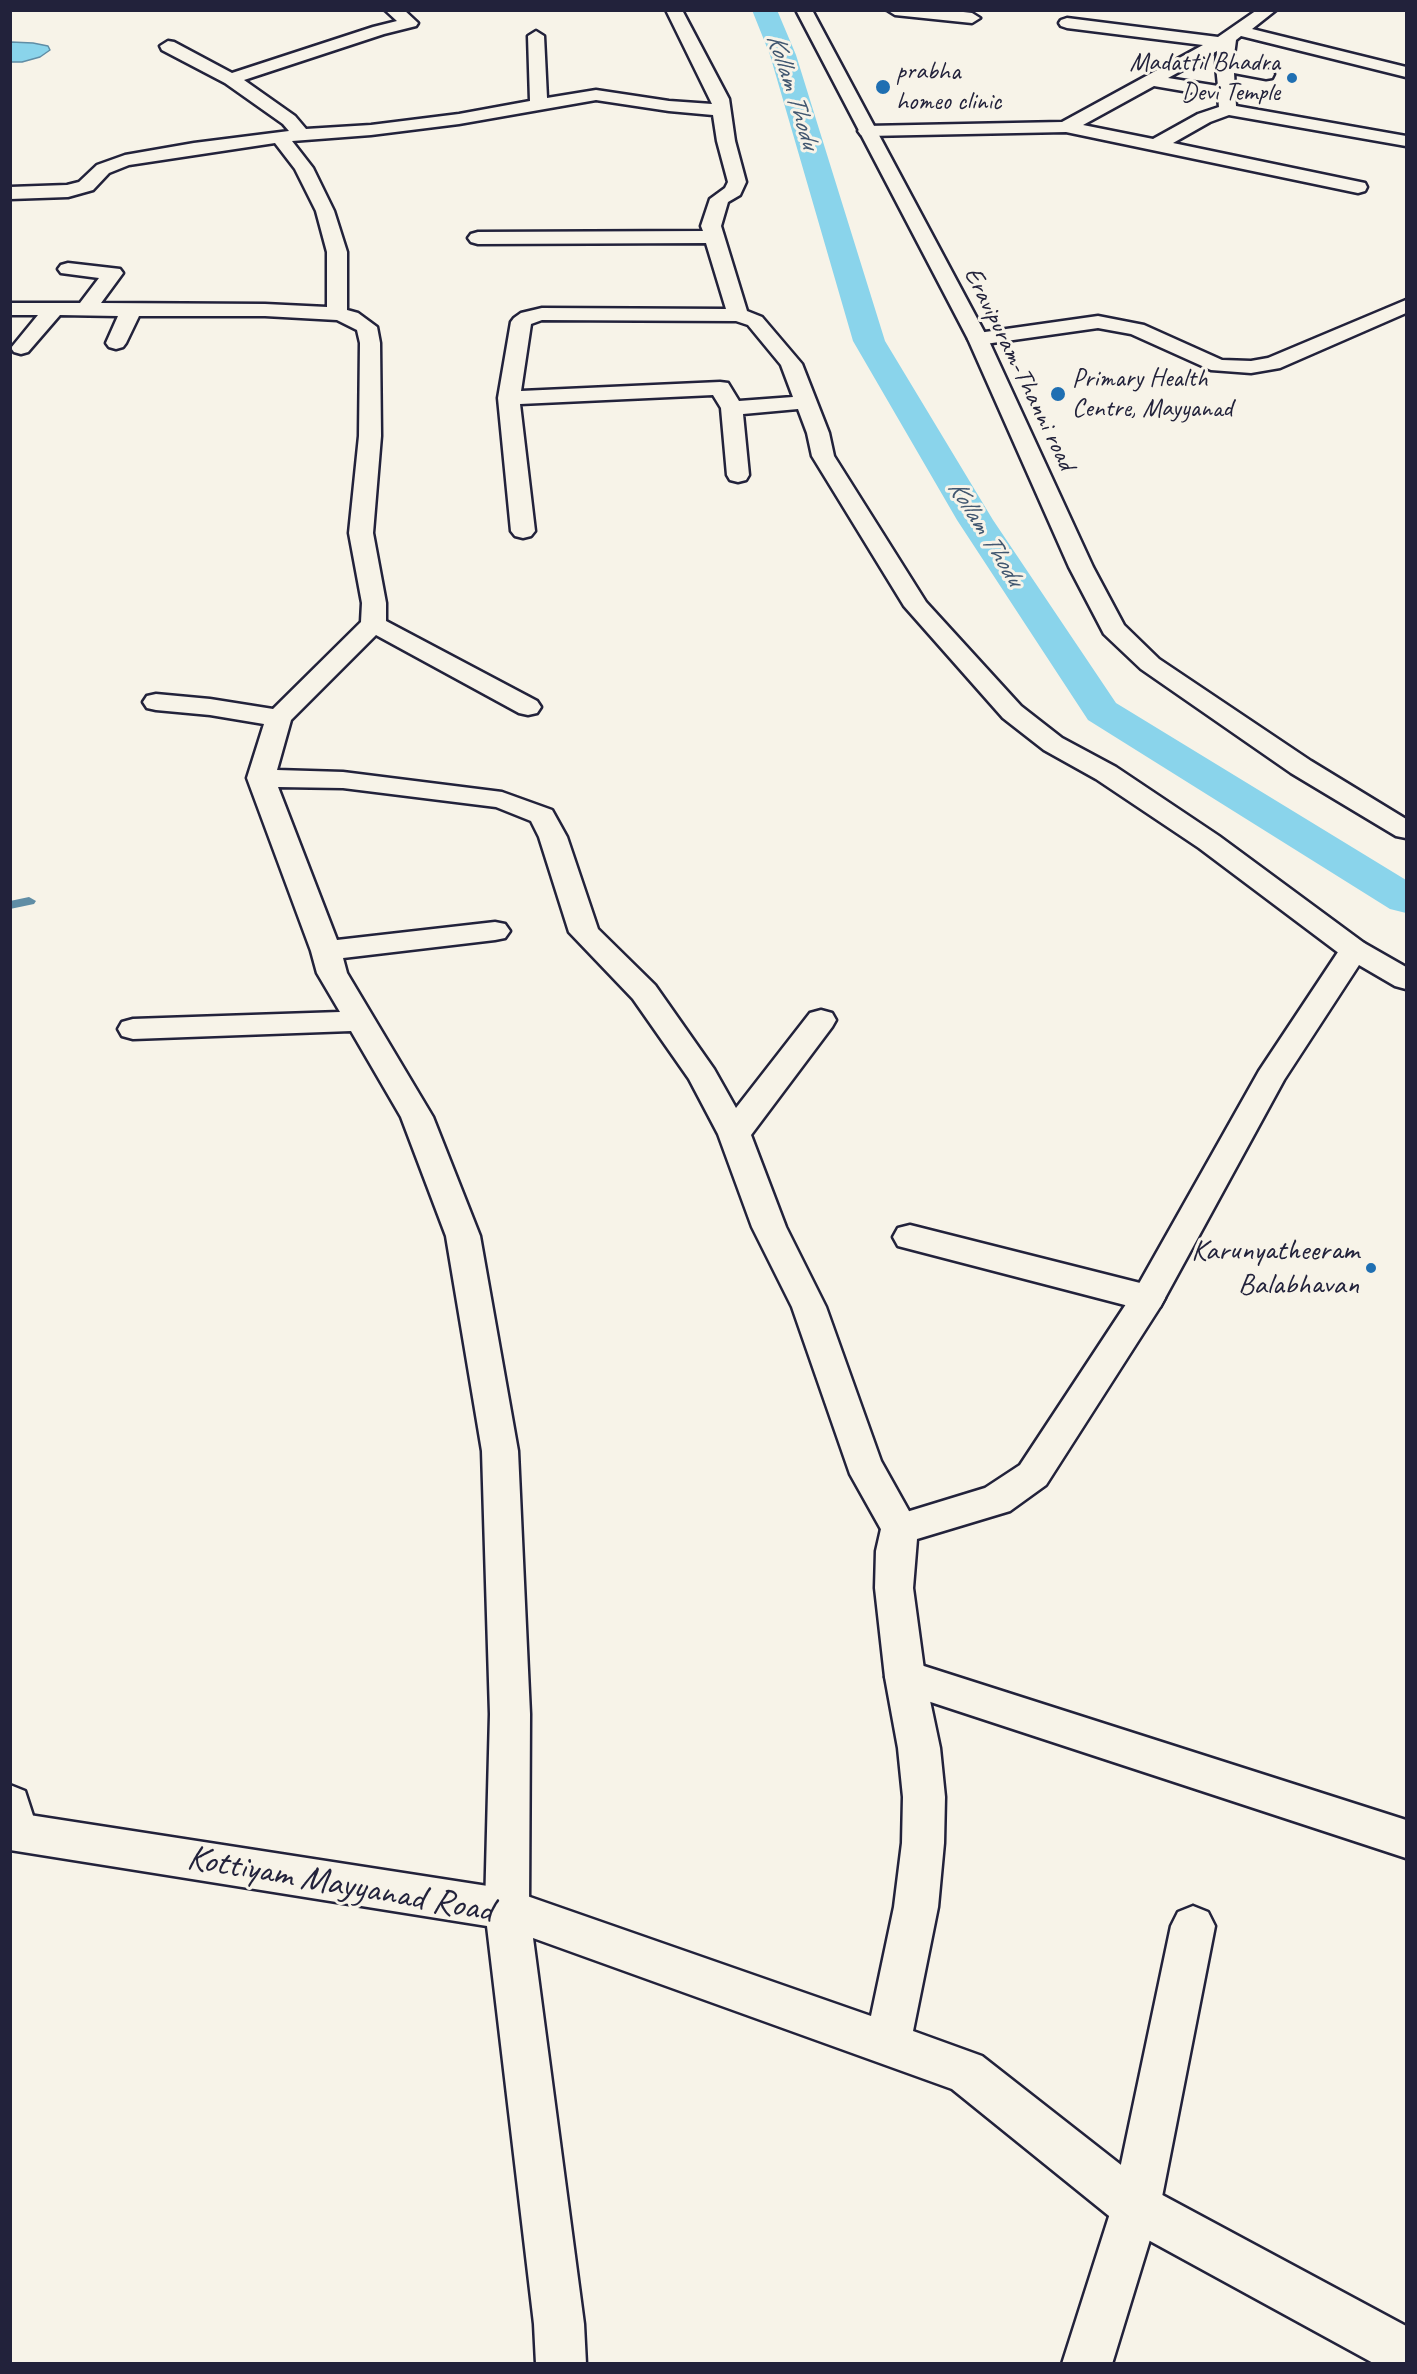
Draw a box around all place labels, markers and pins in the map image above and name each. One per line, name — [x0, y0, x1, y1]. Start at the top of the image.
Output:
place label: Madattil Bhadra Devi Temple — [1130, 47, 1280, 108]
place label: prabha homeo clinic — [896, 56, 1001, 118]
marker: Madattil Bhadra Devi Temple — [1285, 71, 1299, 85]
marker: prabha homeo clinic — [874, 78, 892, 96]
place label: Primary Health Centre, Mayyanad — [1072, 363, 1233, 424]
marker: Primary Health Centre, Mayyanad — [1049, 385, 1067, 403]
place label: Karunyatheeram Balabhavan — [1191, 1233, 1359, 1304]
marker: Karunyatheeram Balabhavan — [1364, 1261, 1378, 1275]

